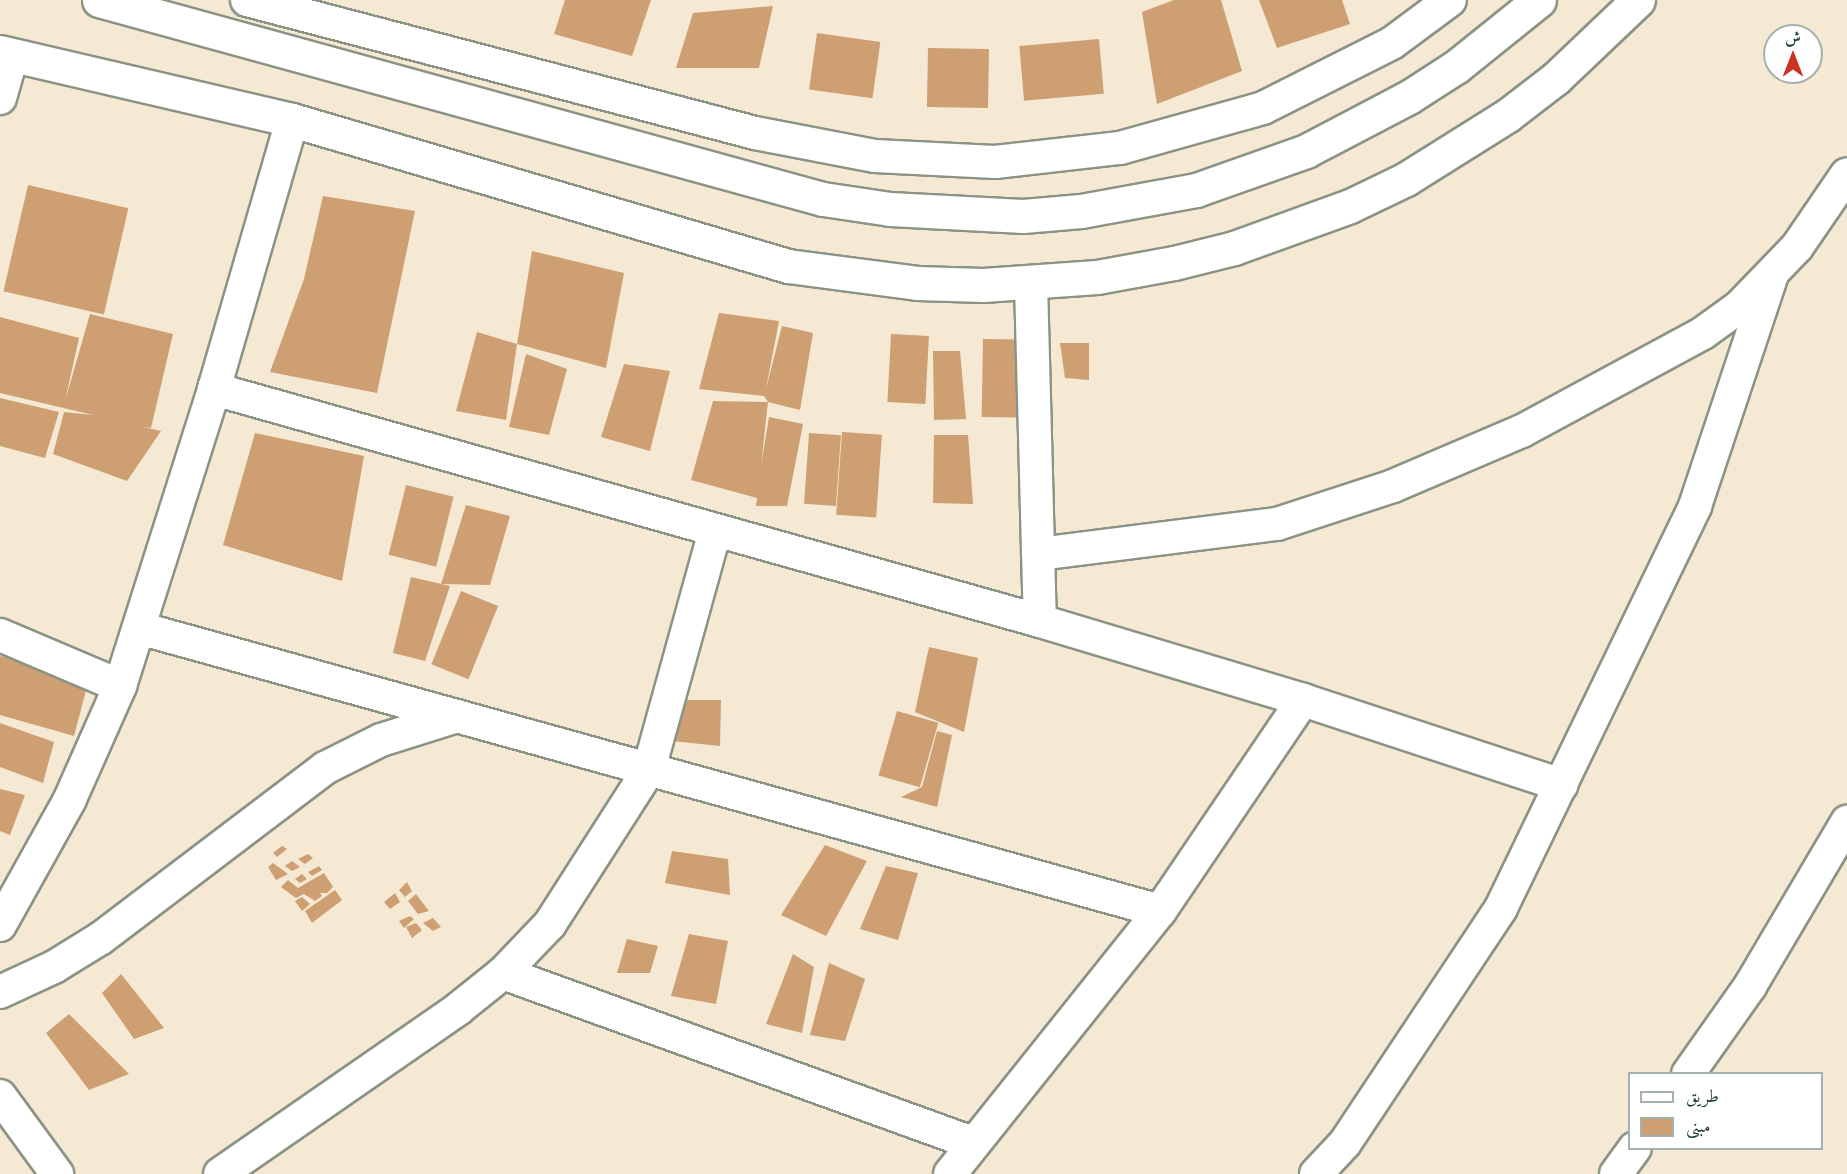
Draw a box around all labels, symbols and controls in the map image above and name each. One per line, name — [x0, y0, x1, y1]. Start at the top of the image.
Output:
north arrow — [1763, 24, 1823, 84]
text: ش — [1785, 28, 1801, 48]
legend — [1628, 1072, 1823, 1150]
text: طريق — [1686, 1086, 1719, 1108]
text: مبنى — [1686, 1116, 1711, 1138]

